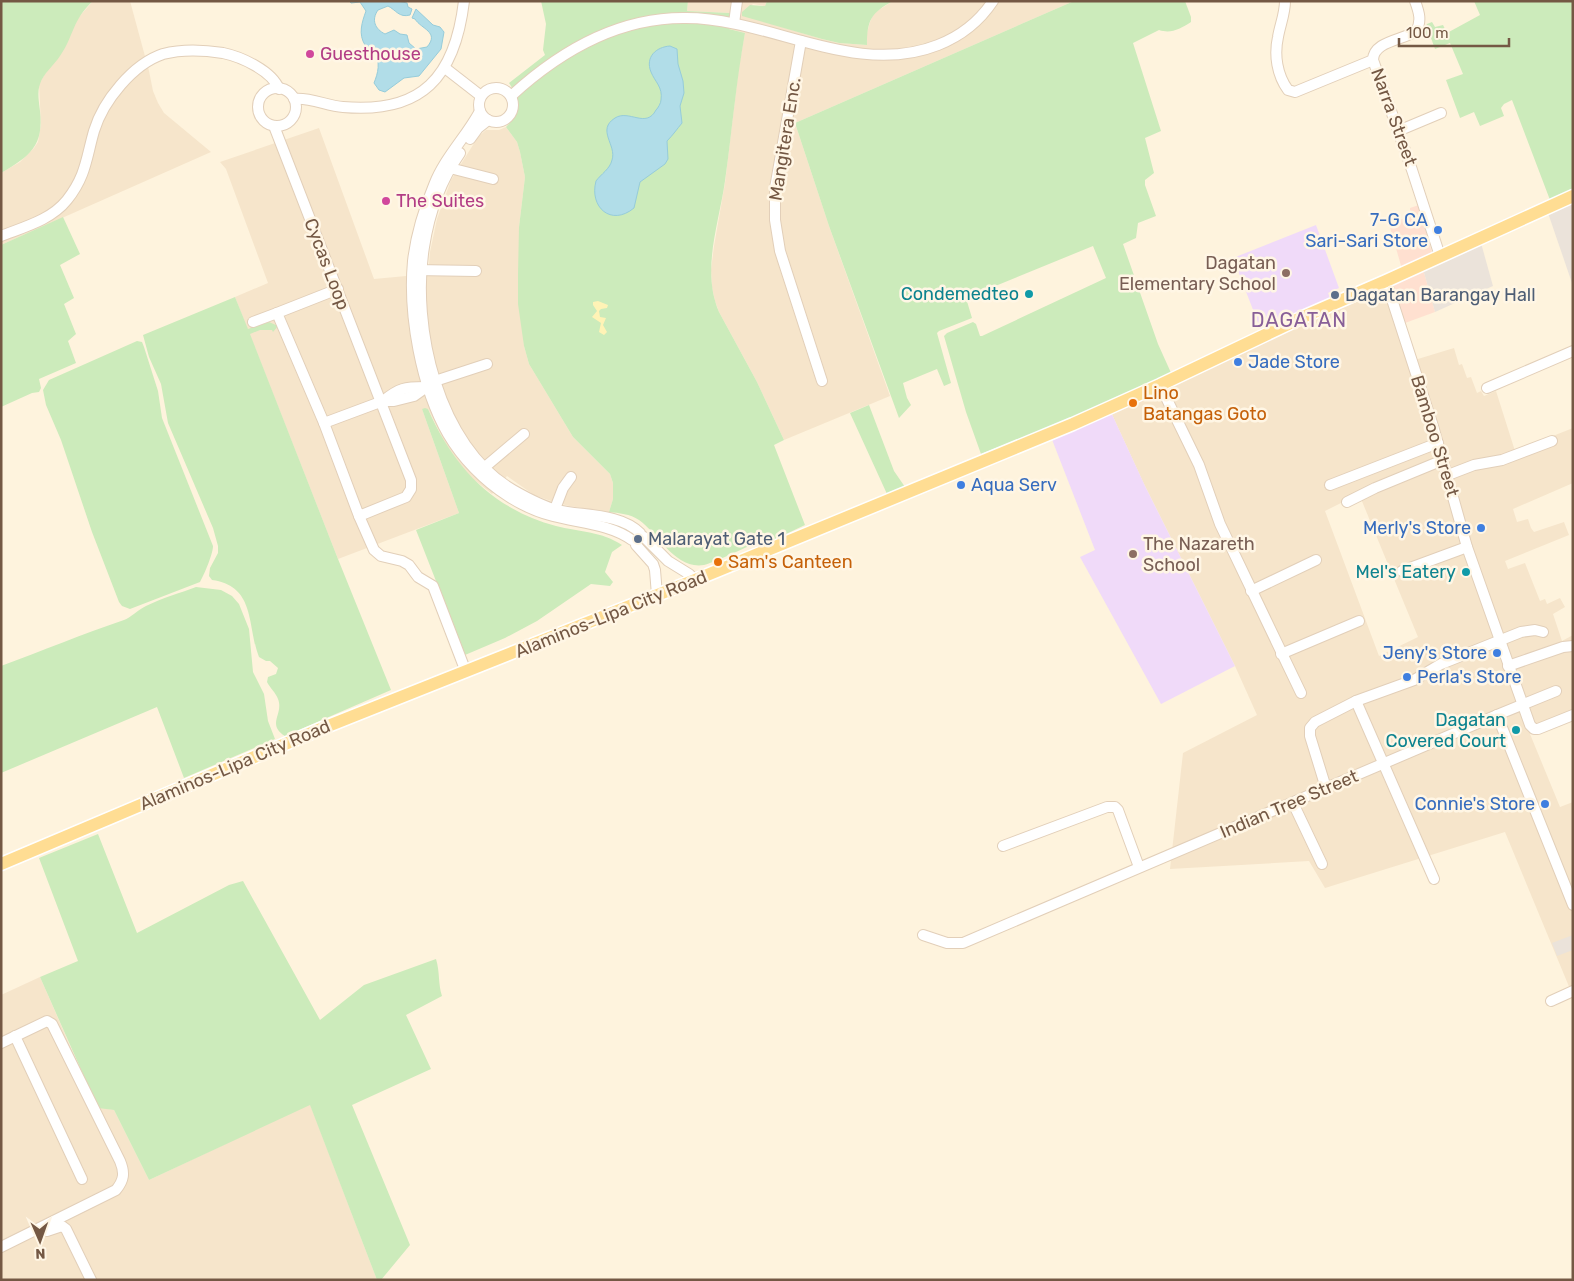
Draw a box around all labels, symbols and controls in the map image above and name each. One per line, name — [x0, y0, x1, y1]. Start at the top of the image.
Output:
scale bar — [1399, 15, 1509, 47]
text: 100 m — [1406, 24, 1448, 42]
place label: Guesthouse — [320, 43, 421, 65]
marker: Guesthouse — [304, 48, 316, 60]
street label: Narra Street — [1366, 65, 1422, 169]
street label: Mangitera Enc. — [764, 76, 806, 202]
place label: The Suites — [396, 190, 484, 212]
marker: The Suites — [380, 195, 392, 207]
place label: 7-G CA Sari-Sari Store — [1305, 209, 1428, 252]
street label: Cycas Loop — [299, 215, 355, 313]
marker: 7-G CA Sari-Sari Store — [1432, 224, 1444, 236]
place label: Dagatan Elementary School — [1119, 252, 1276, 295]
marker: Dagatan Elementary School — [1280, 267, 1292, 279]
place label: Condemedteo — [901, 283, 1019, 305]
place label: Dagatan Barangay Hall — [1345, 284, 1536, 306]
marker: Condemedteo — [1023, 288, 1035, 300]
marker: Dagatan Barangay Hall — [1329, 289, 1341, 301]
district label: DAGATAN — [1251, 308, 1347, 332]
place label: Jade Store — [1248, 351, 1340, 373]
marker: Jade Store — [1232, 356, 1244, 368]
street label: Bamboo Street — [1406, 373, 1464, 499]
place label: Lino Batangas Goto — [1143, 382, 1267, 425]
marker: Lino Batangas Goto — [1127, 397, 1139, 409]
place label: Aqua Serv — [971, 474, 1057, 496]
marker: Aqua Serv — [955, 479, 967, 491]
place label: Merly's Store — [1363, 517, 1471, 539]
marker: Merly's Store — [1475, 522, 1487, 534]
place label: Malarayat Gate 1 — [648, 528, 785, 550]
marker: Malarayat Gate 1 — [632, 533, 644, 545]
place label: The Nazareth School — [1143, 533, 1255, 576]
marker: The Nazareth School — [1127, 548, 1139, 560]
place label: Sam's Canteen — [728, 551, 853, 573]
marker: Sam's Canteen — [712, 556, 724, 568]
place label: Mel's Eatery — [1355, 561, 1456, 583]
street label: Alaminos-Lipa City Road — [512, 565, 710, 663]
marker: Mel's Eatery — [1460, 566, 1472, 578]
place label: Jeny's Store — [1383, 642, 1487, 664]
marker: Jeny's Store — [1491, 647, 1503, 659]
place label: Perla's Store — [1417, 666, 1522, 688]
marker: Perla's Store — [1401, 671, 1413, 683]
place label: Dagatan Covered Court — [1385, 709, 1506, 752]
street label: Alaminos-Lipa City Road — [136, 715, 334, 815]
marker: Dagatan Covered Court — [1510, 724, 1522, 736]
street label: Indian Tree Street — [1217, 765, 1361, 843]
place label: Connie's Store — [1415, 793, 1535, 815]
marker: Connie's Store — [1539, 798, 1551, 810]
north arrow — [15, 1216, 65, 1266]
text: N — [35, 1245, 46, 1262]

